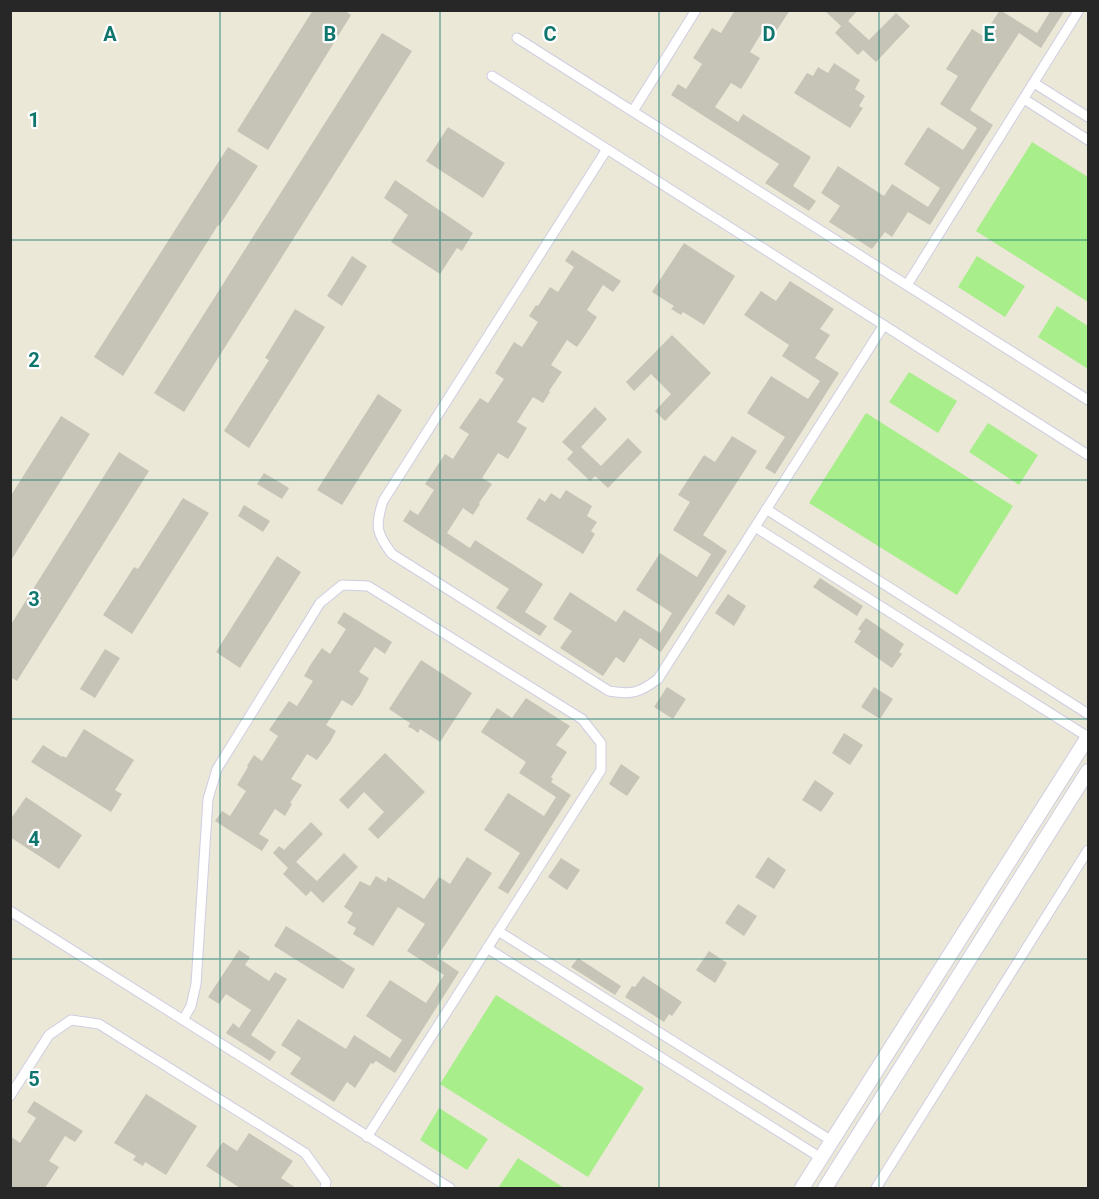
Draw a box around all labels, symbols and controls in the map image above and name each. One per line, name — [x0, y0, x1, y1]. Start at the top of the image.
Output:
text: A — [103, 22, 117, 46]
text: B — [324, 22, 336, 46]
text: C — [543, 22, 557, 46]
text: D — [763, 22, 776, 46]
text: E — [983, 22, 995, 46]
text: 1 — [28, 108, 40, 132]
text: 2 — [28, 348, 40, 372]
text: 3 — [28, 587, 40, 611]
text: 4 — [28, 827, 40, 851]
text: 5 — [28, 1067, 40, 1091]

